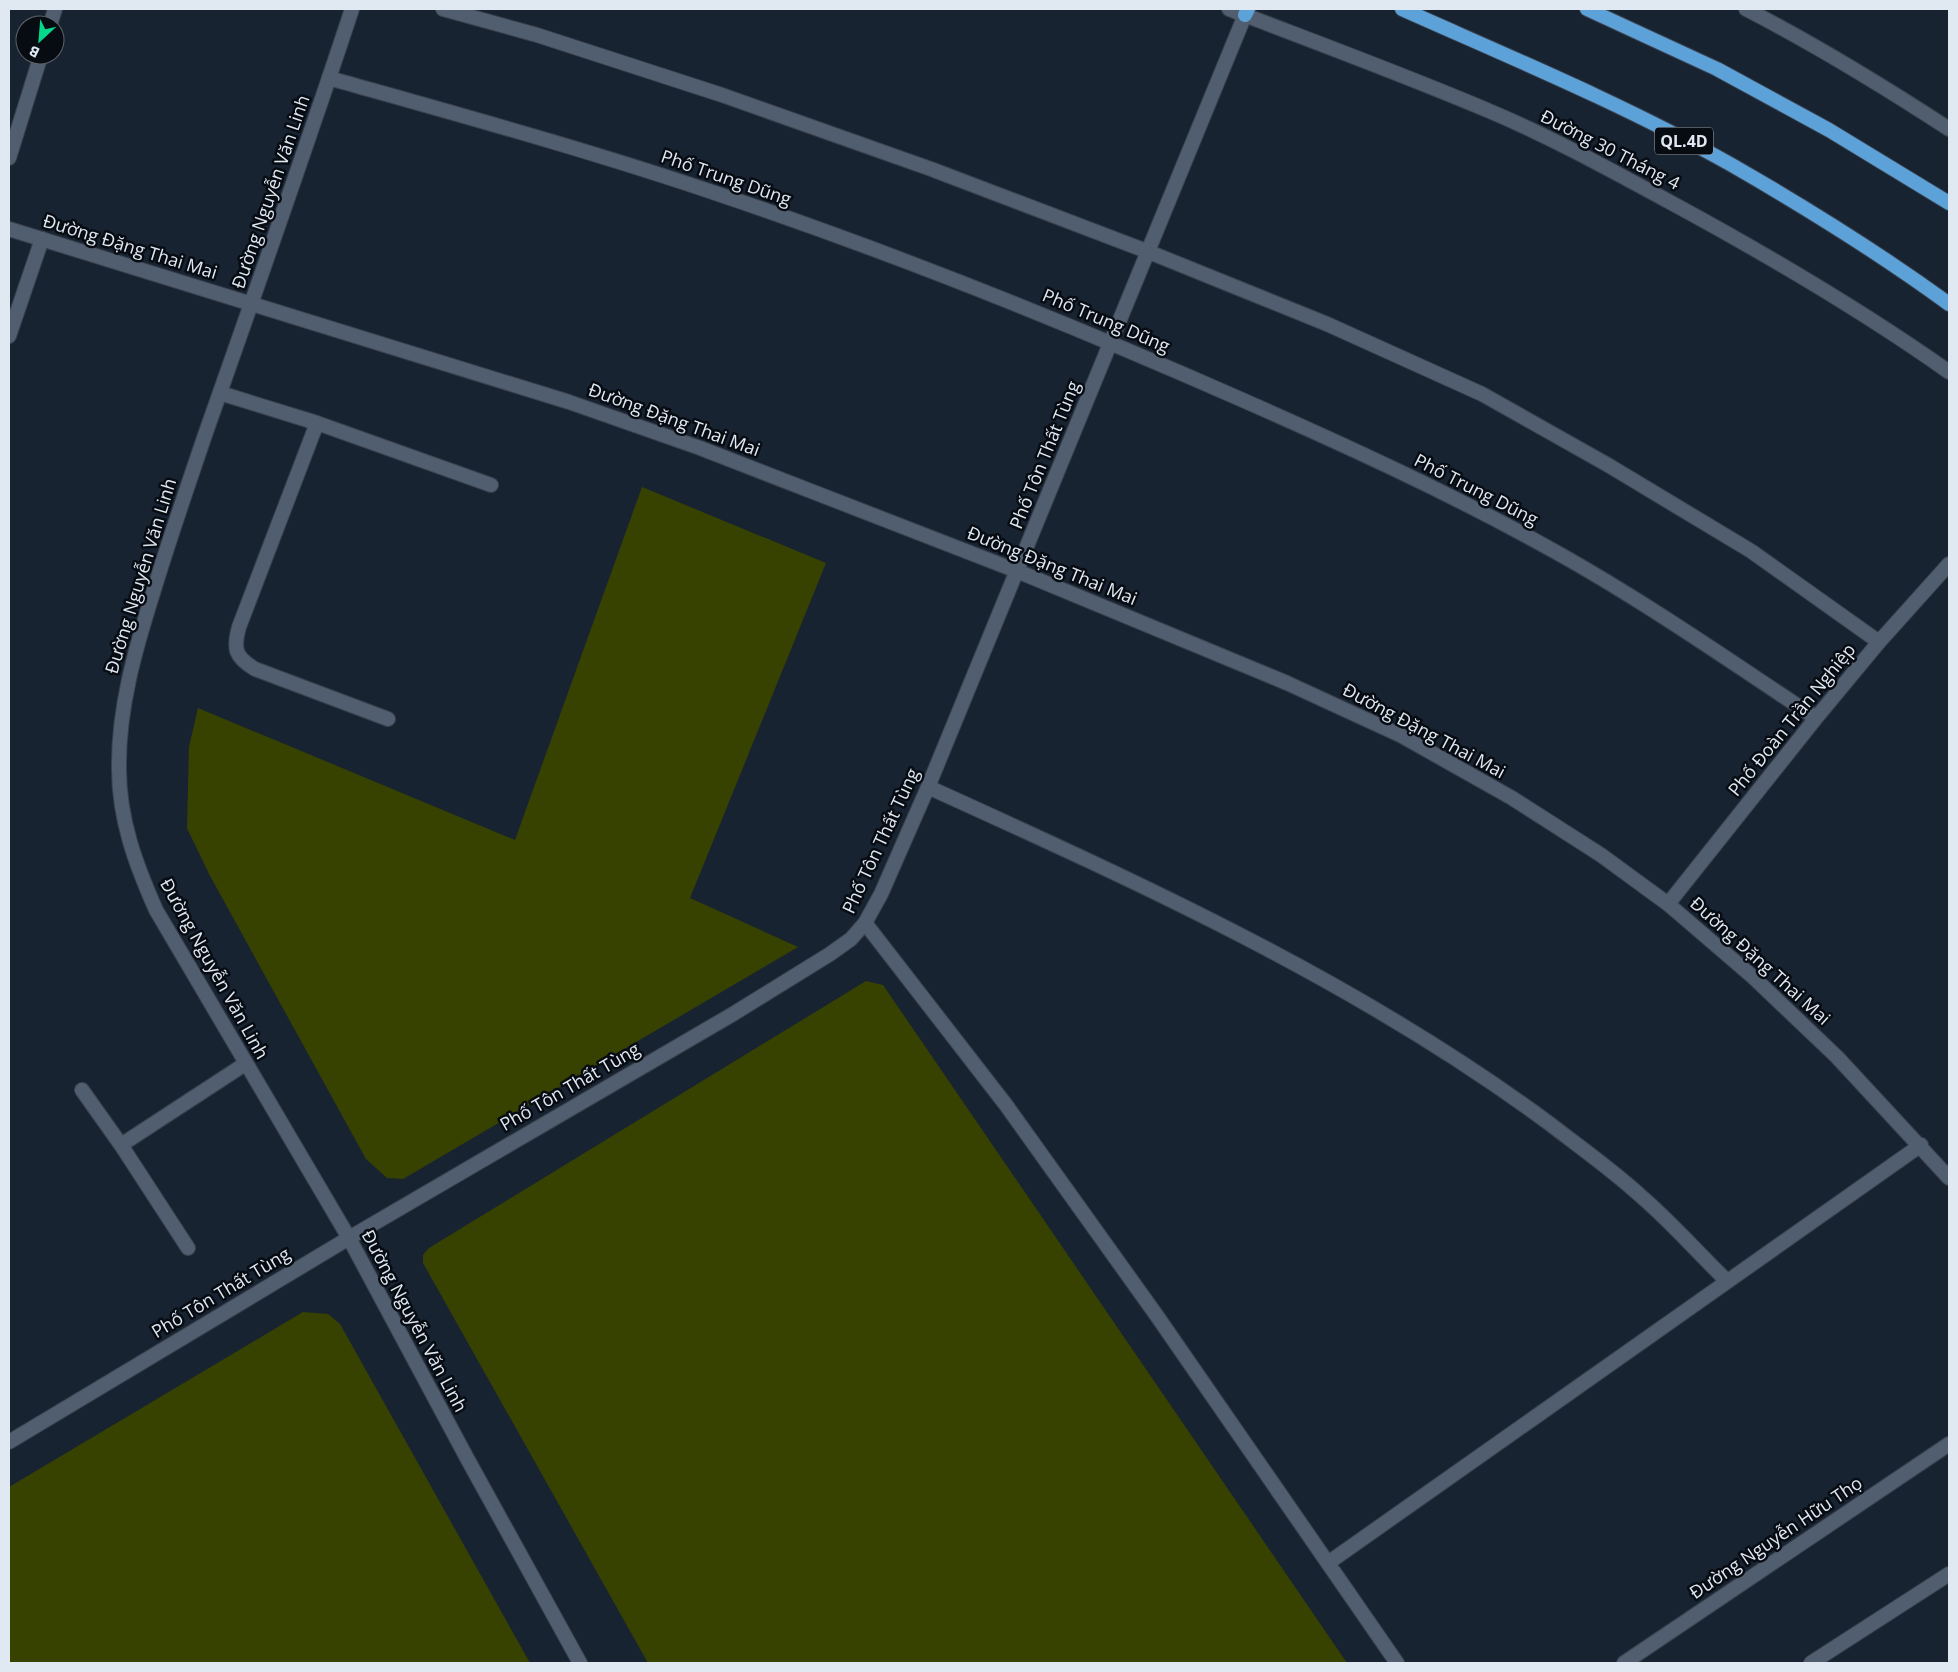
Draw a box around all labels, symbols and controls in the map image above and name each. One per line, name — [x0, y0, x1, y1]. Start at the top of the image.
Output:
north arrow — [15, 15, 65, 65]
text: B — [26, 42, 42, 63]
street label: Đường Nguyễn Văn Linh — [226, 92, 314, 292]
street label: Đường 30 Tháng 4 — [1537, 104, 1684, 195]
road number: QL.4D — [1655, 128, 1713, 154]
street label: Phố Trung Dũng — [658, 144, 795, 211]
street label: Đường Đặng Thai Mai — [40, 208, 220, 284]
street label: Phố Trung Dũng — [1039, 282, 1174, 358]
street label: Đường Đặng Thai Mai — [585, 377, 763, 461]
street label: Phố Tôn Thất Tùng — [1003, 377, 1085, 532]
street label: Phố Trung Dũng — [1410, 448, 1543, 531]
street label: Đường Nguyễn Văn Linh — [99, 475, 181, 676]
street label: Đường Đặng Thai Mai — [964, 520, 1141, 610]
street label: Phố Đoàn Trần Nghiệp — [1722, 638, 1860, 801]
street label: Đường Đặng Thai Mai — [1339, 677, 1510, 783]
street label: Phố Tôn Thất Tùng — [836, 764, 924, 917]
street label: Đường Nguyễn Văn Linh — [155, 874, 275, 1063]
street label: Đường Đặng Thai Mai — [1685, 891, 1836, 1030]
street label: Phố Tôn Thất Tùng — [495, 1036, 644, 1136]
street label: Đường Nguyễn Văn Linh — [357, 1225, 473, 1416]
street label: Phố Tôn Thất Tùng — [147, 1241, 294, 1343]
street label: Đường Nguyễn Hữu Thọ — [1684, 1470, 1866, 1604]

